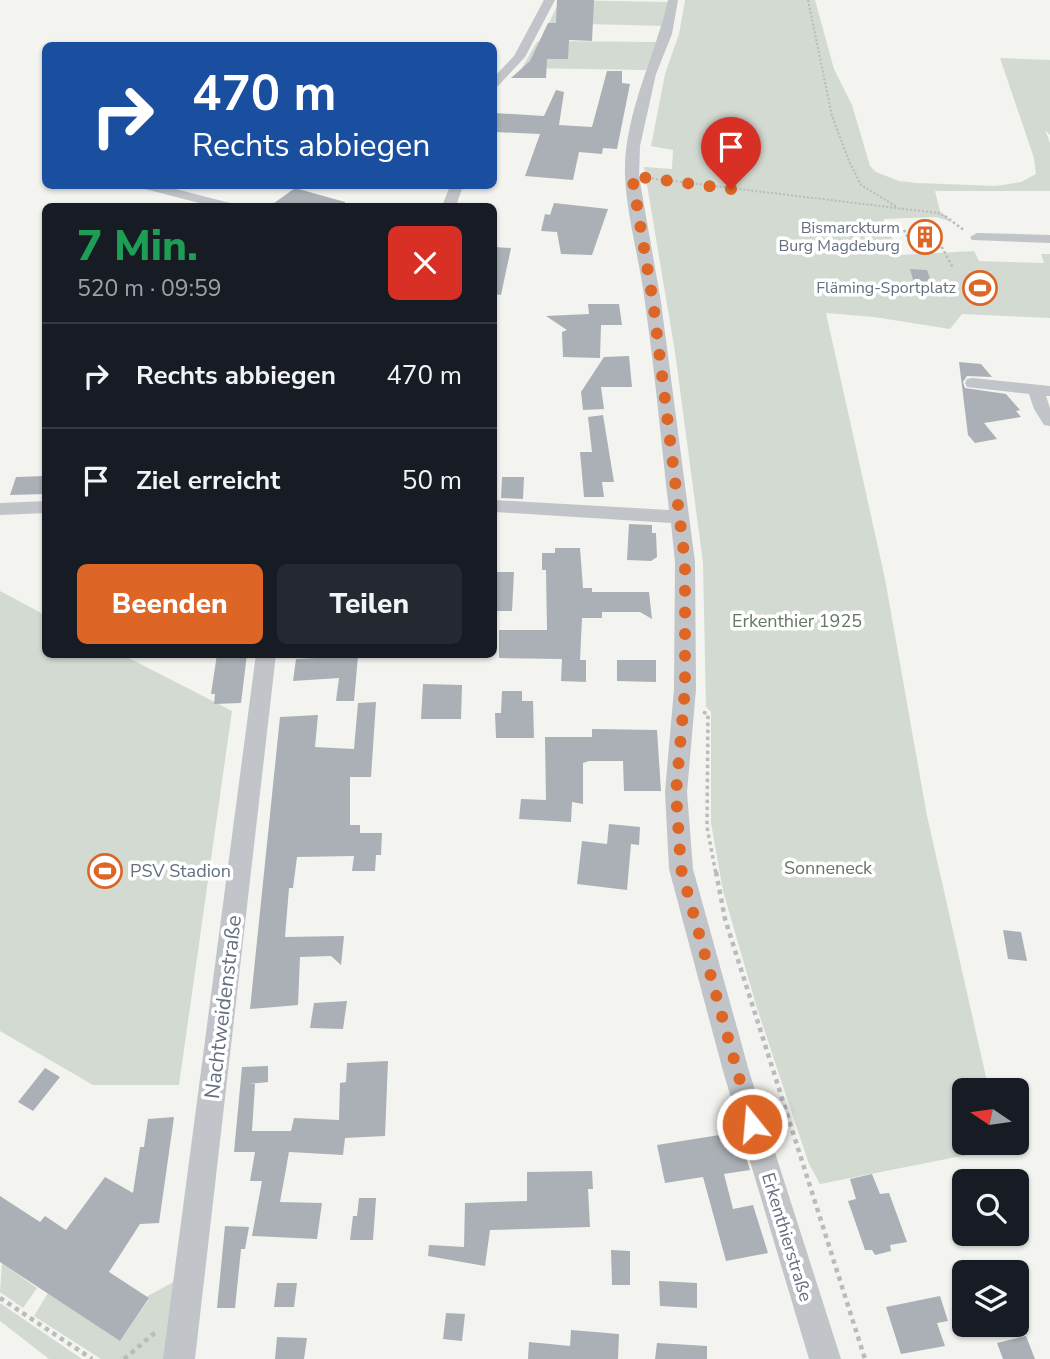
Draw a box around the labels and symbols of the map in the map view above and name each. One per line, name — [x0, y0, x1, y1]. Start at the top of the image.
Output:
pin — [701, 117, 761, 189]
place label: Bismarckturm Burg Magdeburg — [778, 217, 900, 257]
building icon: Bismarckturm Burg Magdeburg — [906, 218, 944, 256]
sports icon: Fläming-Sportplatz — [961, 269, 999, 307]
place label: Fläming-Sportplatz — [816, 277, 956, 299]
park label: Erkenthier 1925 — [732, 609, 862, 633]
sports icon: PSV Stadion — [86, 852, 124, 890]
park label: Sonneneck — [784, 856, 873, 880]
place label: PSV Stadion — [130, 859, 231, 883]
street label: Nachtweidenstraße — [198, 914, 248, 1100]
north arrow — [952, 1078, 1029, 1155]
position arrow — [715, 1087, 789, 1161]
street label: Erkenthierstraße — [756, 1170, 818, 1304]

